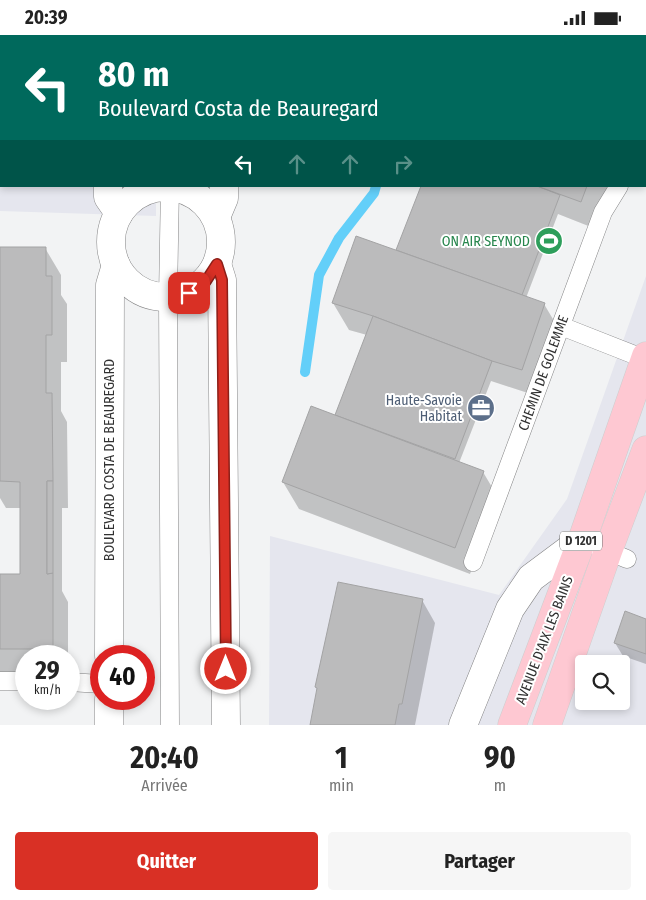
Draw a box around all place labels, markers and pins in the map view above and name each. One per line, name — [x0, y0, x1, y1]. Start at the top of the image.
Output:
sports icon: ON AIR SEYNOD — [534, 226, 564, 256]
place label: ON AIR SEYNOD — [442, 233, 530, 250]
pin — [168, 272, 210, 314]
place label: Haute-Savoie Habitat — [386, 392, 462, 425]
office icon: Haute-Savoie Habitat — [466, 393, 496, 423]

